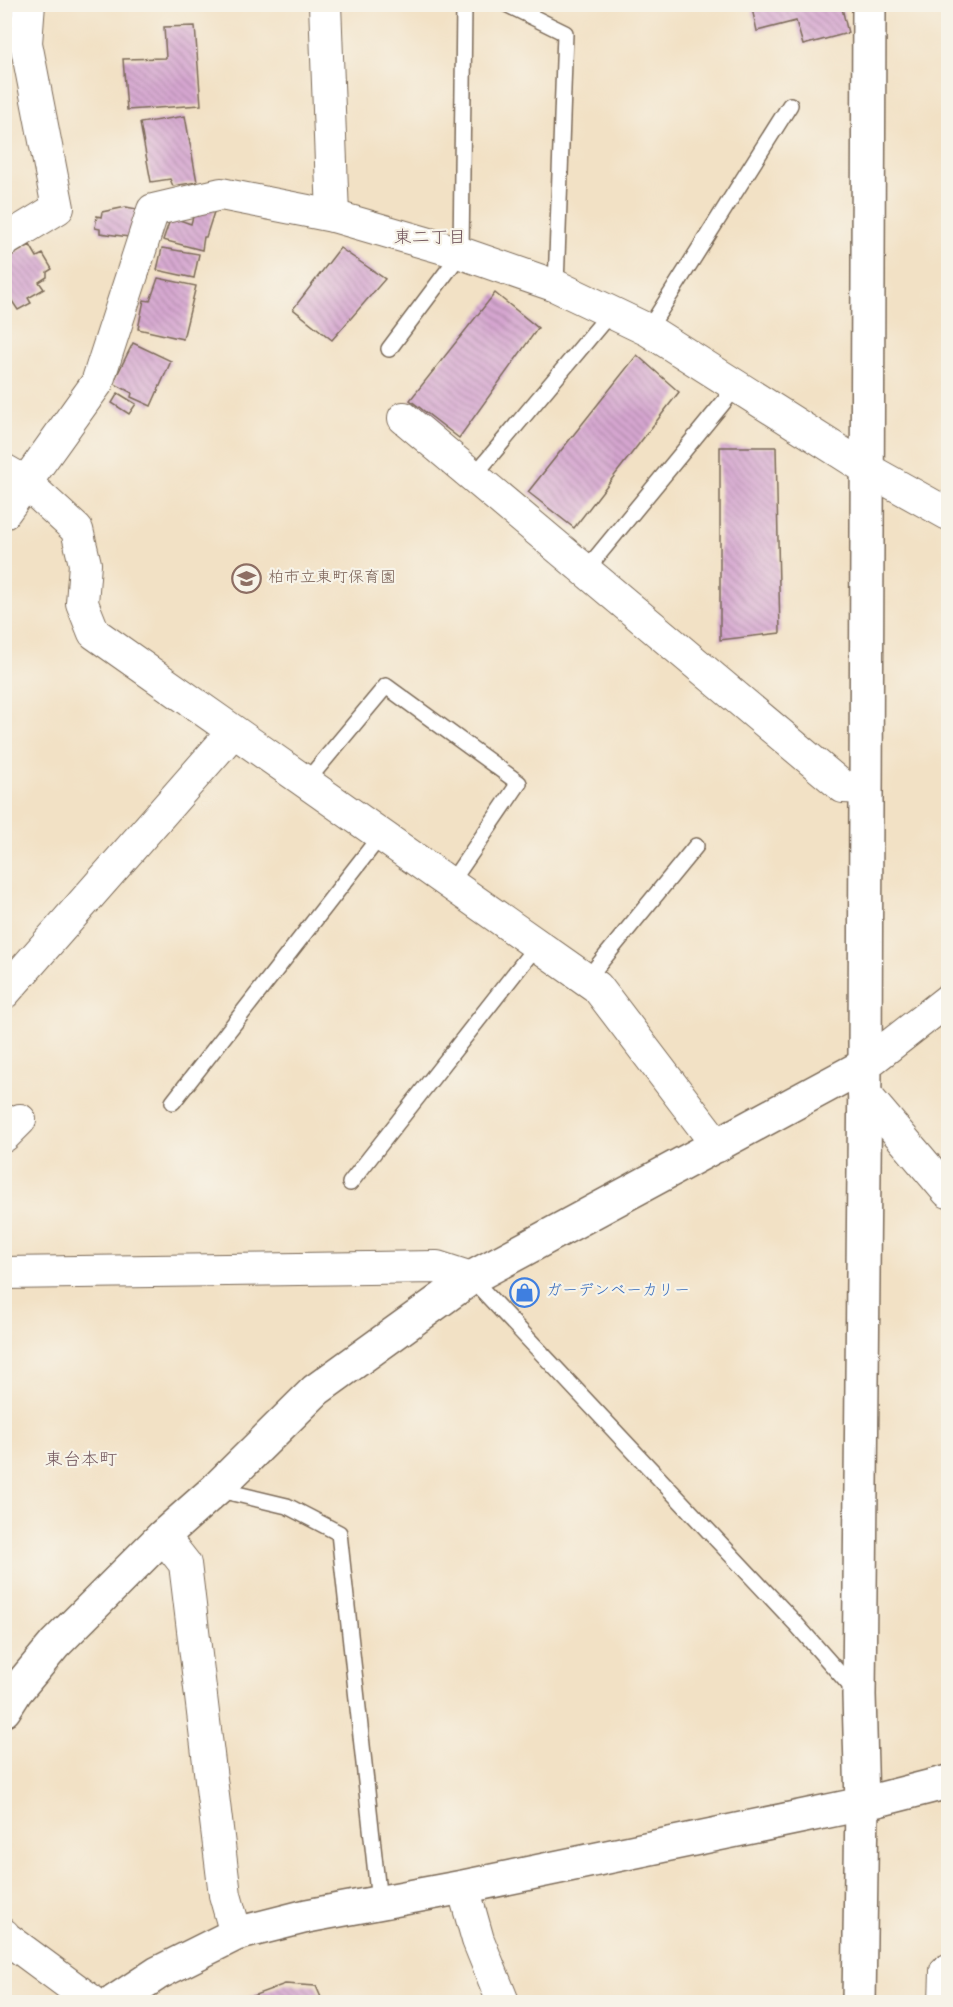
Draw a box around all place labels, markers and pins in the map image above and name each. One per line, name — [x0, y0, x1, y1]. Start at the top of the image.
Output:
school or university icon: 柏市立東町保育園 — [231, 563, 263, 595]
place label: 柏市立東町保育園 — [268, 568, 396, 589]
shop icon: ガーデンベーカリー — [509, 1276, 541, 1308]
place label: ガーデンベーカリー — [546, 1282, 690, 1302]

